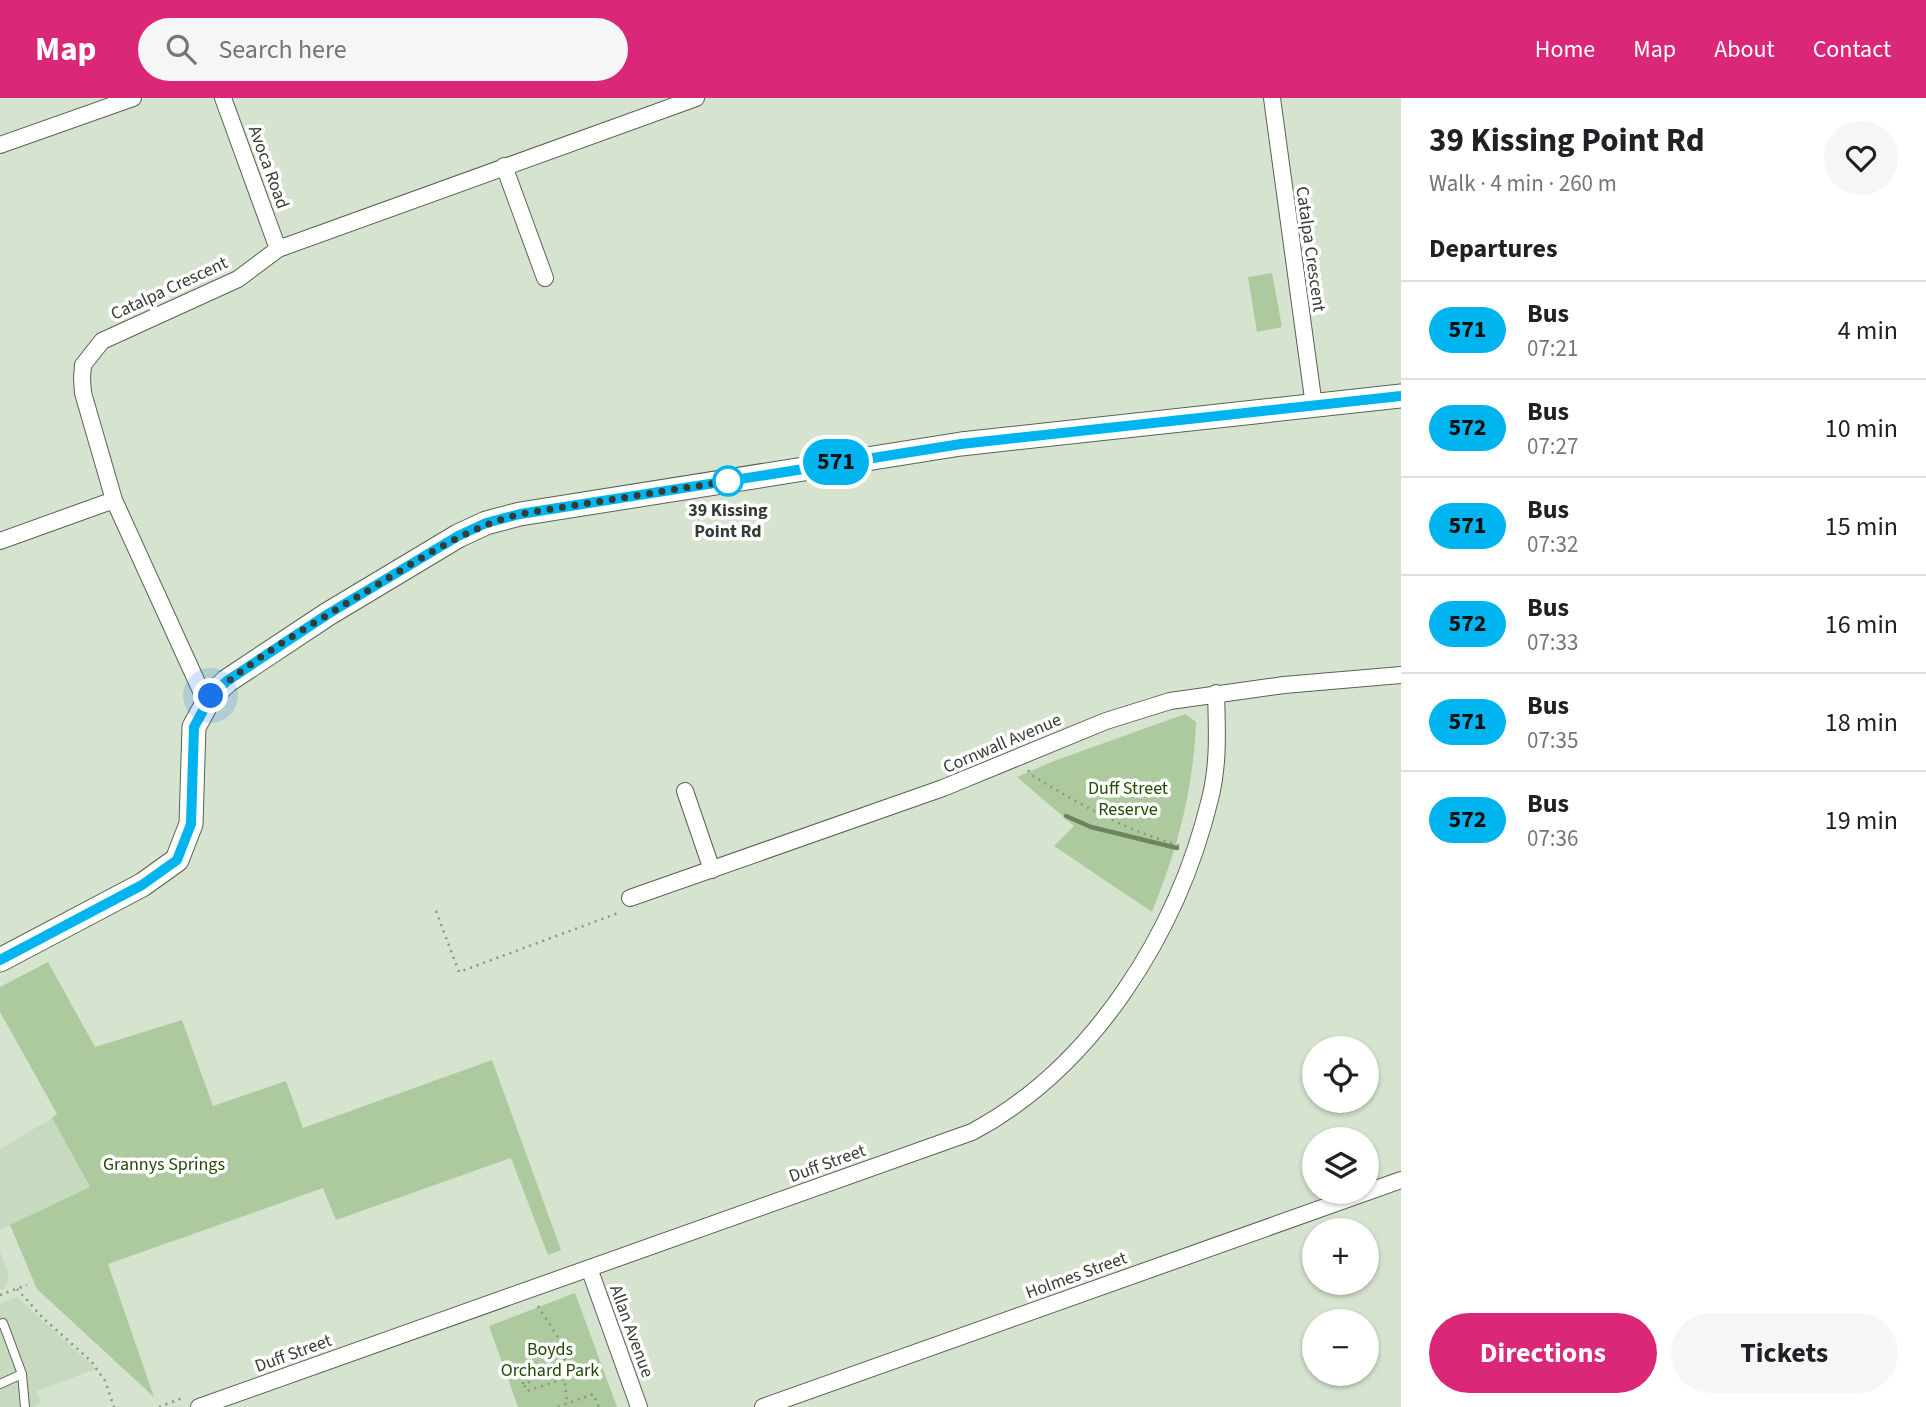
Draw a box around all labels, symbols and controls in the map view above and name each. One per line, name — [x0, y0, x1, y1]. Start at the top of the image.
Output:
search box — [138, 18, 628, 81]
text: Map — [35, 26, 96, 73]
icon: search — [162, 30, 200, 68]
text: Search here — [218, 31, 347, 68]
text: Home — [1535, 32, 1595, 67]
text: Map — [1633, 32, 1676, 67]
text: About — [1714, 32, 1775, 67]
text: Contact — [1813, 32, 1891, 67]
text: 39 Kissing Point Rd — [1429, 117, 1705, 164]
button: heart — [1824, 121, 1898, 195]
street label: Avoca Road — [242, 122, 295, 212]
text: Walk · 4 min · 260 m — [1429, 167, 1617, 200]
street label: Catalpa Crescent — [1289, 185, 1332, 313]
text: Departures — [1429, 230, 1557, 267]
street label: Catalpa Crescent — [107, 250, 232, 326]
text: Bus — [1527, 295, 1569, 332]
text: 571 — [1448, 312, 1487, 347]
text: 4 min — [1838, 312, 1898, 349]
text: 07:21 — [1527, 332, 1578, 365]
text: Bus — [1527, 393, 1569, 430]
text: 572 — [1448, 410, 1487, 445]
text: 10 min — [1825, 410, 1898, 447]
text: 07:27 — [1527, 430, 1578, 463]
line badge: 571 — [796, 439, 876, 485]
text: 571 — [817, 444, 855, 479]
marker: 39 Kissing Point Rd — [713, 466, 743, 496]
text: Bus — [1527, 491, 1569, 528]
place label: 39 Kissing Point Rd — [688, 498, 768, 544]
text: 571 — [1448, 508, 1487, 543]
text: 15 min — [1825, 508, 1898, 545]
text: 07:32 — [1527, 528, 1578, 561]
text: Bus — [1527, 589, 1569, 626]
text: 572 — [1448, 606, 1487, 641]
text: 16 min — [1825, 606, 1898, 643]
text: 07:33 — [1527, 626, 1578, 659]
your location — [193, 678, 228, 713]
text: Bus — [1527, 687, 1569, 724]
text: 571 — [1448, 704, 1487, 739]
text: 18 min — [1825, 704, 1898, 741]
street label: Cornwall Avenue — [939, 707, 1065, 780]
text: 07:35 — [1527, 724, 1578, 757]
park label: Duff Street Reserve — [1088, 776, 1168, 822]
text: Bus — [1527, 785, 1569, 822]
text: 572 — [1448, 802, 1487, 837]
text: 19 min — [1825, 802, 1898, 839]
text: 07:36 — [1527, 822, 1578, 855]
map controls — [1302, 1036, 1379, 1386]
button: locate — [1302, 1036, 1379, 1113]
button: layers — [1302, 1127, 1379, 1204]
street label: Duff Street — [785, 1138, 869, 1189]
park label: Grannys Springs — [103, 1152, 225, 1177]
button: + — [1302, 1218, 1379, 1295]
street label: Holmes Street — [1022, 1246, 1130, 1305]
street label: Allan Avenue — [603, 1281, 660, 1381]
button: − — [1302, 1309, 1379, 1386]
button: Directions — [1429, 1313, 1657, 1393]
button: Tickets — [1671, 1313, 1898, 1393]
street label: Duff Street — [251, 1328, 335, 1379]
park label: Boyds Orchard Park — [501, 1337, 599, 1383]

